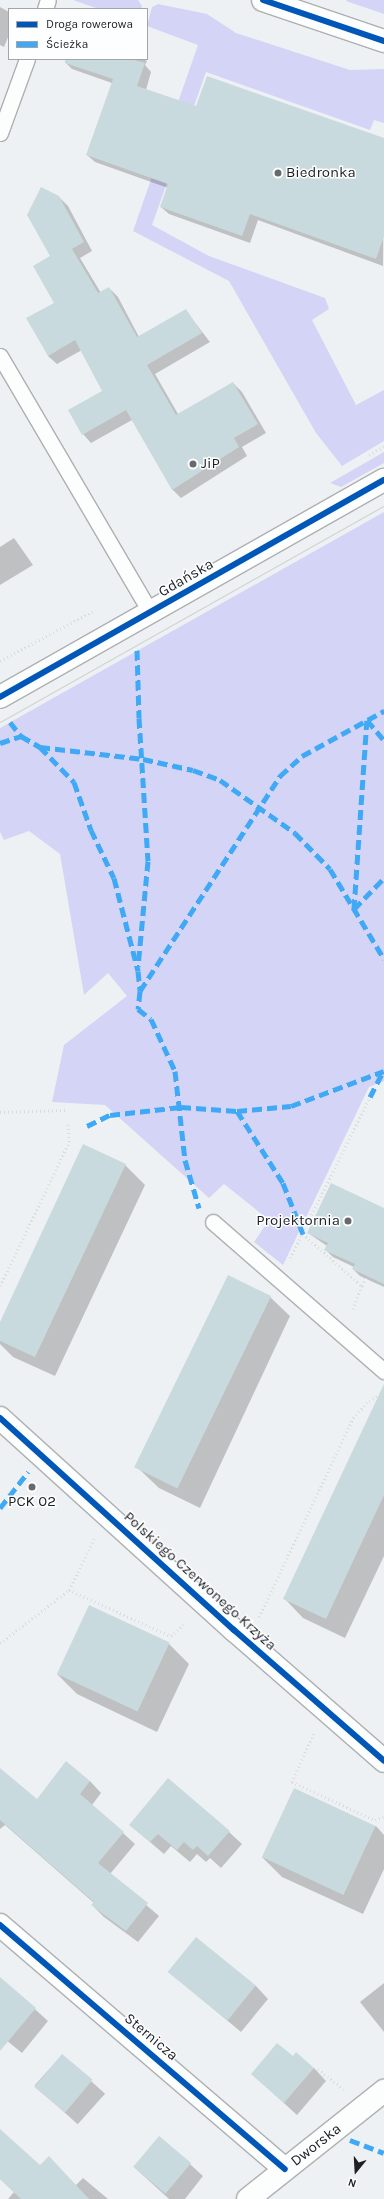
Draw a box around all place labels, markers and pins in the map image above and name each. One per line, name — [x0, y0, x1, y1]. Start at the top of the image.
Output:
place label: Biedronka — [286, 164, 356, 182]
marker: Biedronka — [273, 168, 283, 178]
place label: JiP — [201, 455, 220, 473]
marker: JiP — [188, 459, 198, 469]
place label: Projektornia — [256, 1212, 340, 1230]
marker: Projektornia — [343, 1216, 353, 1226]
marker: PCK 02 — [27, 1482, 37, 1492]
place label: PCK 02 — [8, 1493, 56, 1511]

